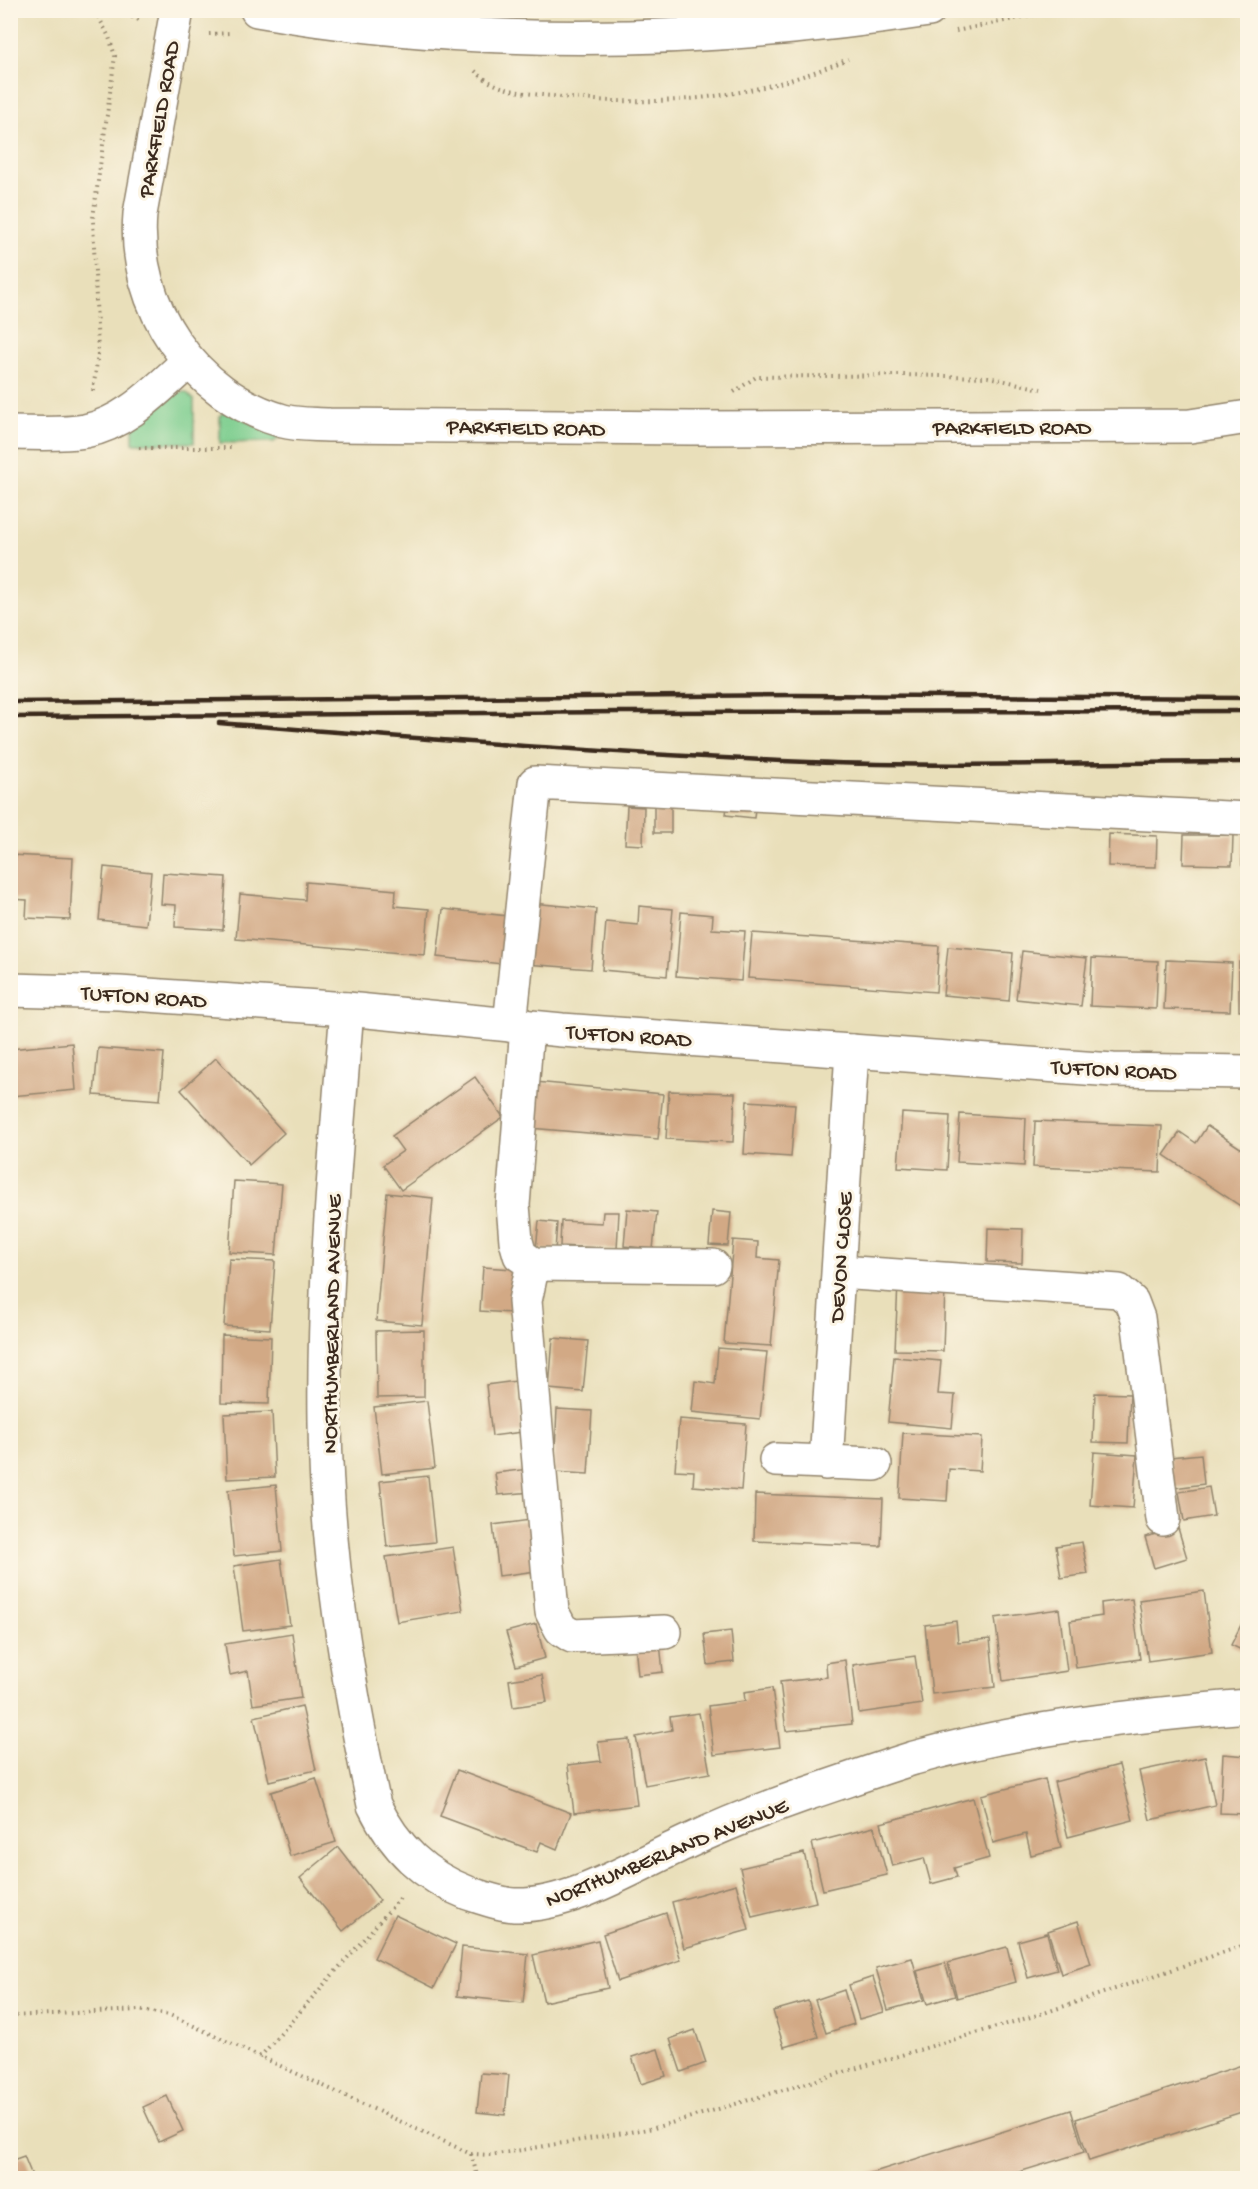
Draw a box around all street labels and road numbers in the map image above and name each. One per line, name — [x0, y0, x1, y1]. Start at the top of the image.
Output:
street label: PARKFIELD ROAD — [134, 39, 188, 201]
street label: PARKFIELD ROAD — [445, 416, 606, 444]
street label: PARKFIELD ROAD — [932, 417, 1092, 443]
street label: TUFTON ROAD — [78, 981, 208, 1016]
street label: TUFTON ROAD — [563, 1020, 693, 1055]
street label: TUFTON ROAD — [1048, 1056, 1178, 1088]
street label: DEVON CLOSE — [825, 1190, 861, 1325]
street label: NORTHUMBERLAND AVENUE — [319, 1193, 349, 1454]
street label: NORTHUMBERLAND AVENUE — [542, 1794, 794, 1915]

